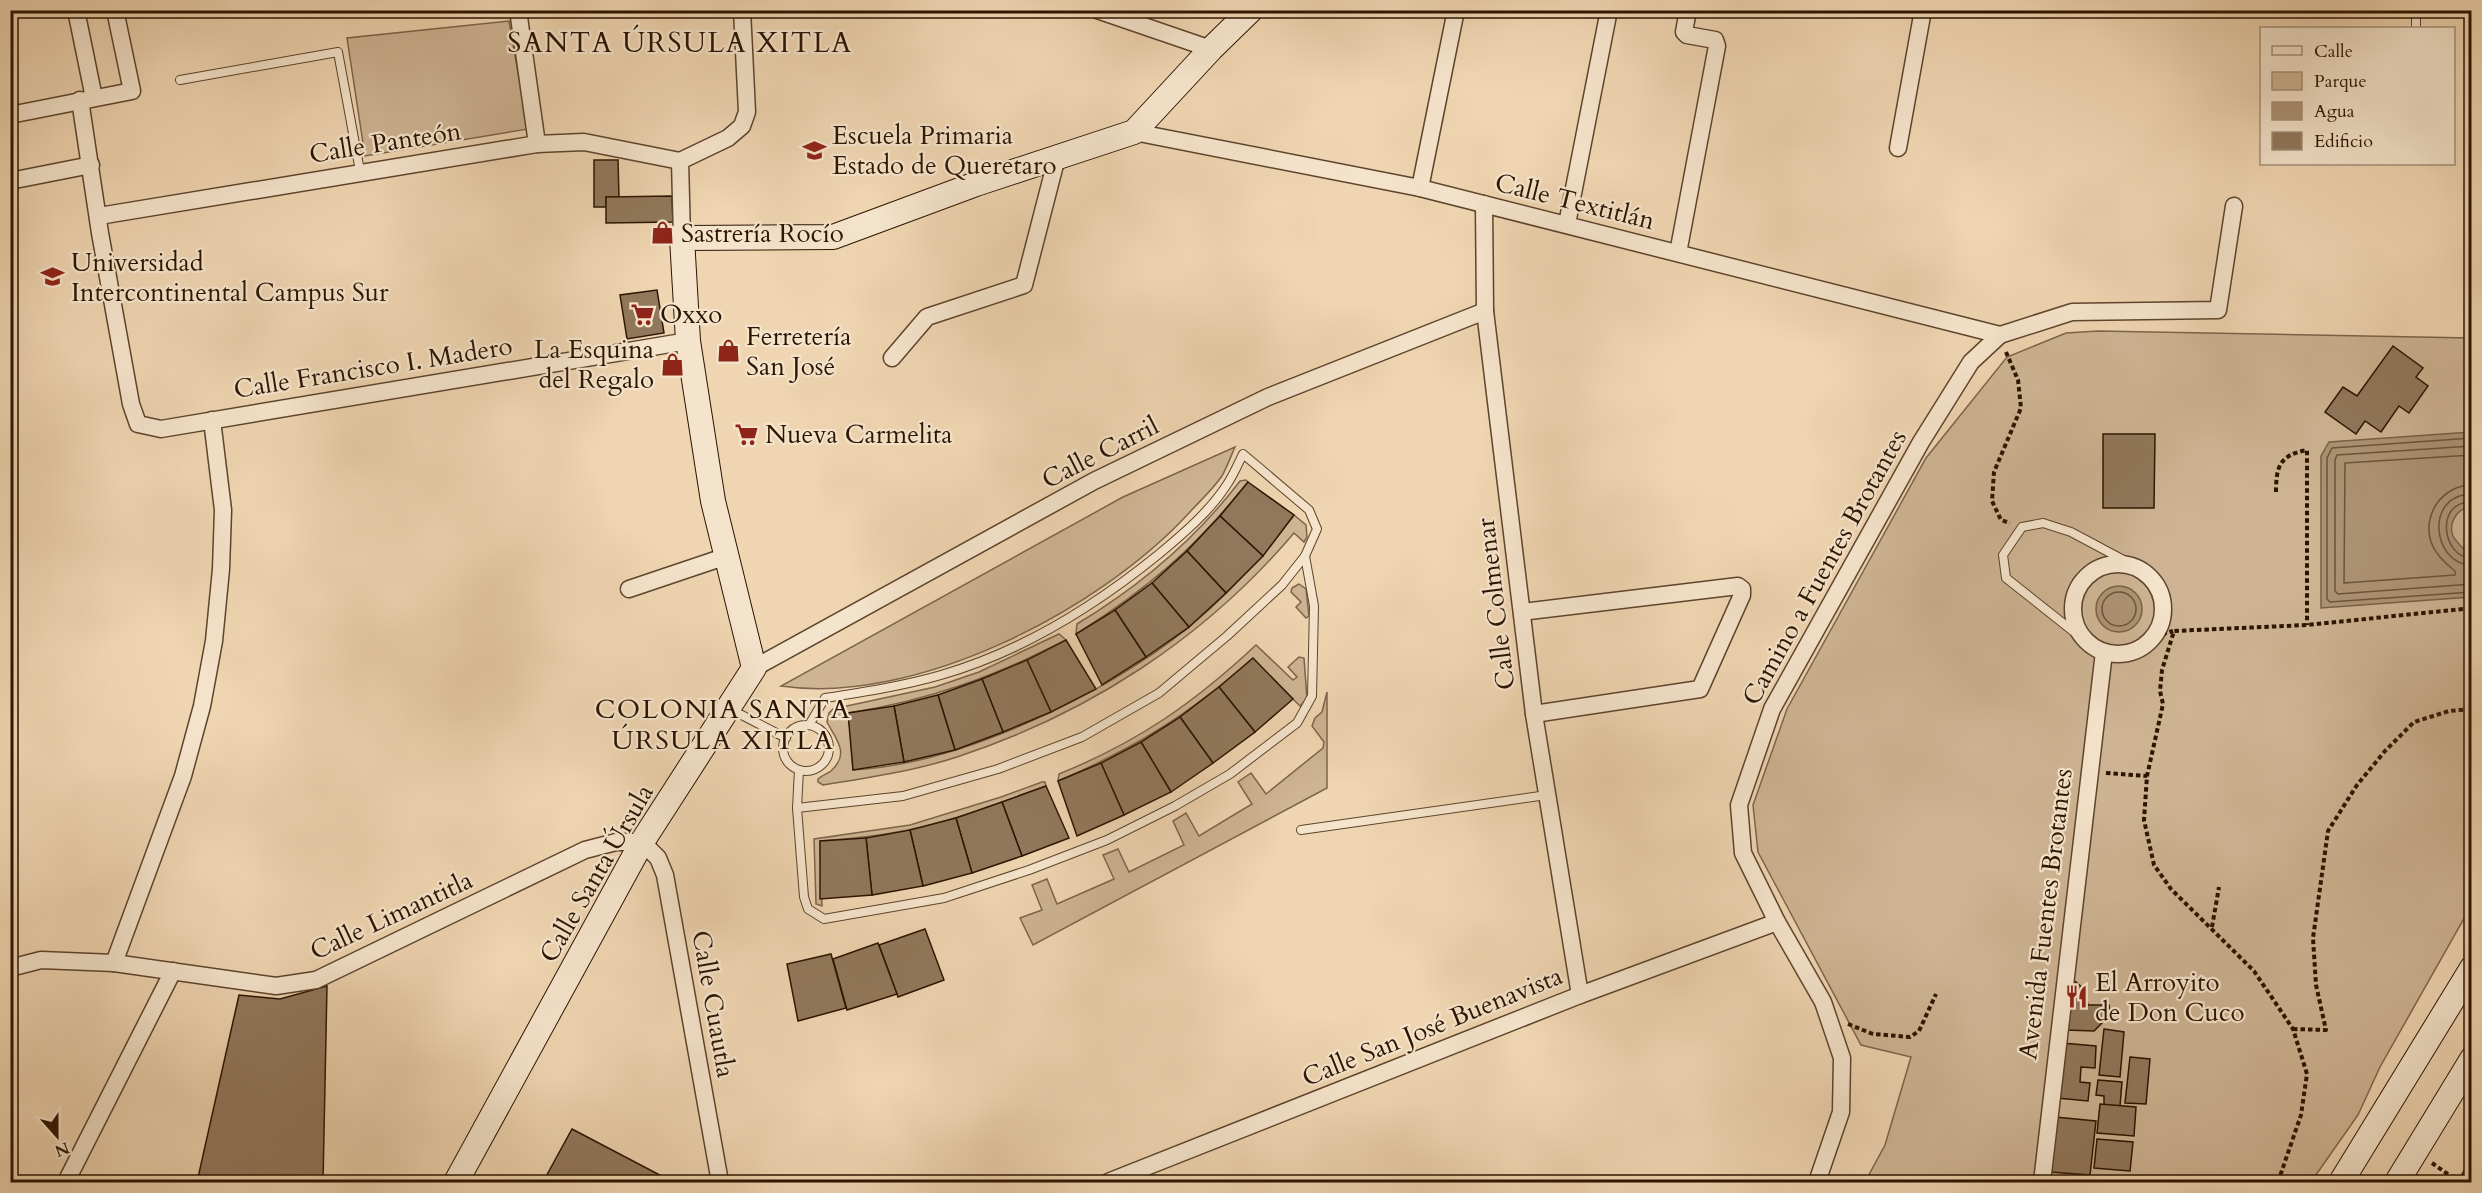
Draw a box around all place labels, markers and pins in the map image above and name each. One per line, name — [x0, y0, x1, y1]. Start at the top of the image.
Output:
place label: Escuela Primaria Estado de Queretaro — [832, 118, 1056, 183]
school or university icon: Escuela Primaria Estado de Queretaro — [801, 137, 827, 163]
place label: Sastrería Rocío — [681, 216, 844, 251]
shop icon: Sastrería Rocío — [650, 220, 676, 246]
place label: Universidad Intercontinental Campus Sur — [71, 245, 389, 310]
school or university icon: Universidad Intercontinental Campus Sur — [40, 264, 66, 290]
place label: Oxxo — [660, 297, 722, 332]
supermarket icon: Oxxo — [629, 301, 655, 327]
place label: Ferretería San José — [746, 319, 851, 384]
place label: La Esquina del Regalo — [534, 332, 654, 397]
shop icon: Ferretería San José — [715, 338, 741, 364]
shop icon: La Esquina del Regalo — [659, 351, 685, 377]
place label: Nueva Carmelita — [765, 417, 952, 452]
supermarket icon: Nueva Carmelita — [734, 421, 760, 447]
place label: El Arroyito de Don Cuco — [2095, 965, 2245, 1030]
restaurant icon: El Arroyito de Don Cuco — [2064, 984, 2090, 1010]

